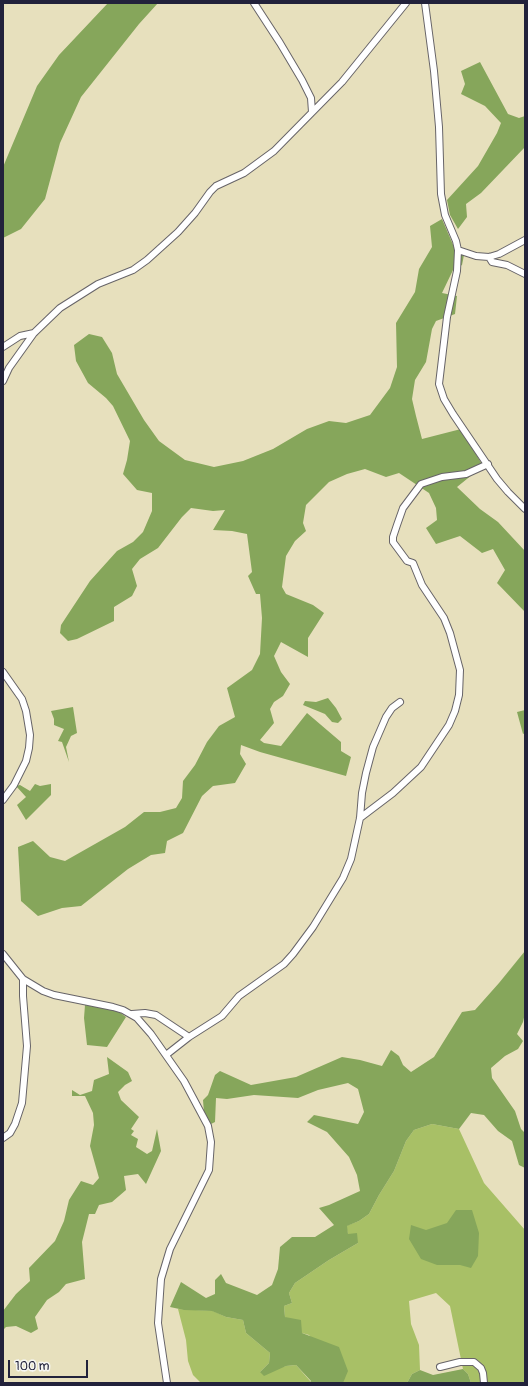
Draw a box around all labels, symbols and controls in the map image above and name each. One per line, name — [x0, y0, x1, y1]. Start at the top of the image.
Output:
scale bar — [10, 1352, 90, 1378]
text: 100 m — [15, 1359, 49, 1374]

